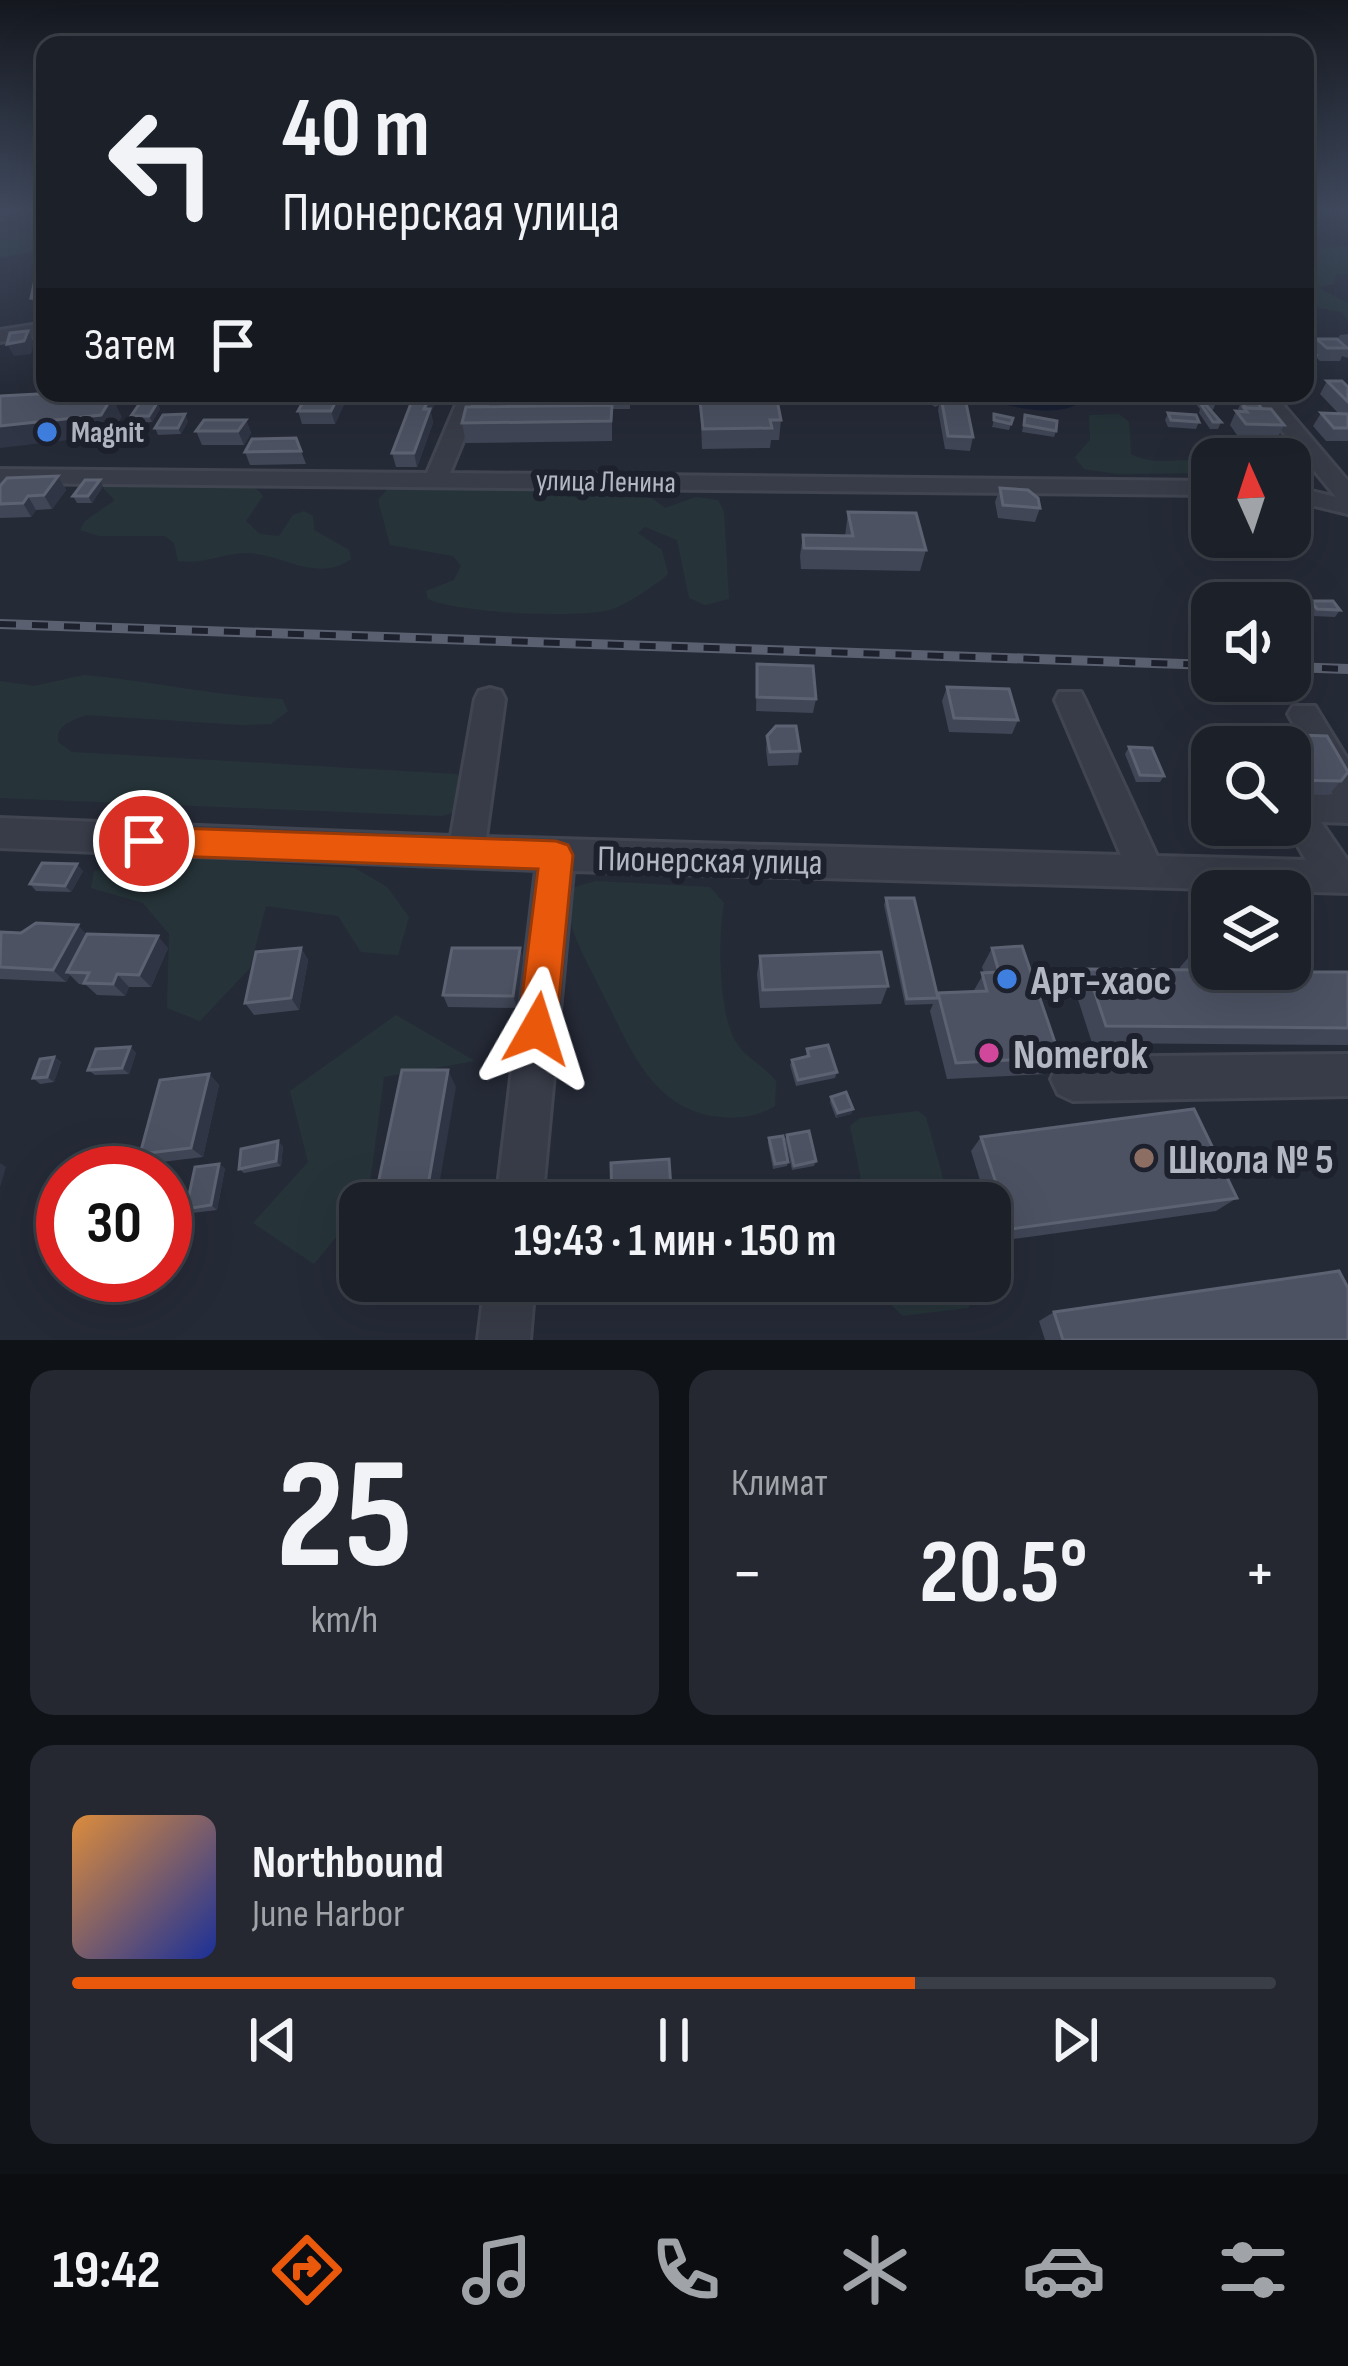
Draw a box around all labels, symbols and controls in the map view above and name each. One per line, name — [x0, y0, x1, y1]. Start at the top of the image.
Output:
text: 40 m — [282, 79, 430, 180]
icon: left — [84, 84, 240, 240]
text: Пионерская улица — [282, 181, 620, 246]
icon: arrive — [200, 312, 266, 378]
text: Затем — [84, 318, 176, 373]
place label: Magnit — [71, 415, 144, 451]
marker: Magnit — [34, 419, 60, 445]
north arrow — [1191, 438, 1311, 558]
map controls — [1191, 438, 1311, 990]
street label: улица Ленина — [536, 463, 676, 501]
button: sound — [1191, 582, 1311, 702]
button: search — [1191, 726, 1311, 846]
pin — [93, 790, 195, 892]
icon: arrive — [111, 808, 177, 874]
street label: Пионерская улица — [597, 838, 823, 885]
button: layers — [1191, 870, 1311, 990]
place label: Арт-хаос — [1030, 956, 1171, 1007]
position arrow — [474, 966, 600, 1092]
marker: Арт-хаос — [994, 966, 1020, 992]
place label: Nomerok — [1013, 1030, 1148, 1081]
marker: Nomerok — [976, 1040, 1002, 1066]
place label: Школа № 5 — [1168, 1135, 1334, 1186]
marker: Школа № 5 — [1131, 1145, 1157, 1171]
speed limit sign: 30 — [36, 1146, 192, 1302]
text: 19:43 · 1 мин · 150 m — [514, 1214, 836, 1269]
text: 25 — [276, 1425, 413, 1612]
text: Климат — [731, 1460, 828, 1507]
text: 20.5° — [919, 1520, 1088, 1628]
text: − — [731, 1535, 763, 1614]
text: + — [1244, 1535, 1276, 1614]
text: km/h — [311, 1597, 378, 1644]
text: Northbound — [252, 1836, 444, 1891]
text: June Harbor — [252, 1891, 404, 1938]
icon: previous — [240, 2007, 306, 2073]
icon: pause — [641, 2007, 707, 2073]
icon: next — [1042, 2007, 1108, 2073]
icon: directions — [265, 2228, 349, 2312]
icon: music — [455, 2228, 539, 2312]
icon: phone — [644, 2228, 728, 2312]
icon: climate — [833, 2228, 917, 2312]
icon: car — [1022, 2228, 1106, 2312]
icon: filters — [1211, 2228, 1295, 2312]
text: 19:42 — [53, 2238, 160, 2303]

